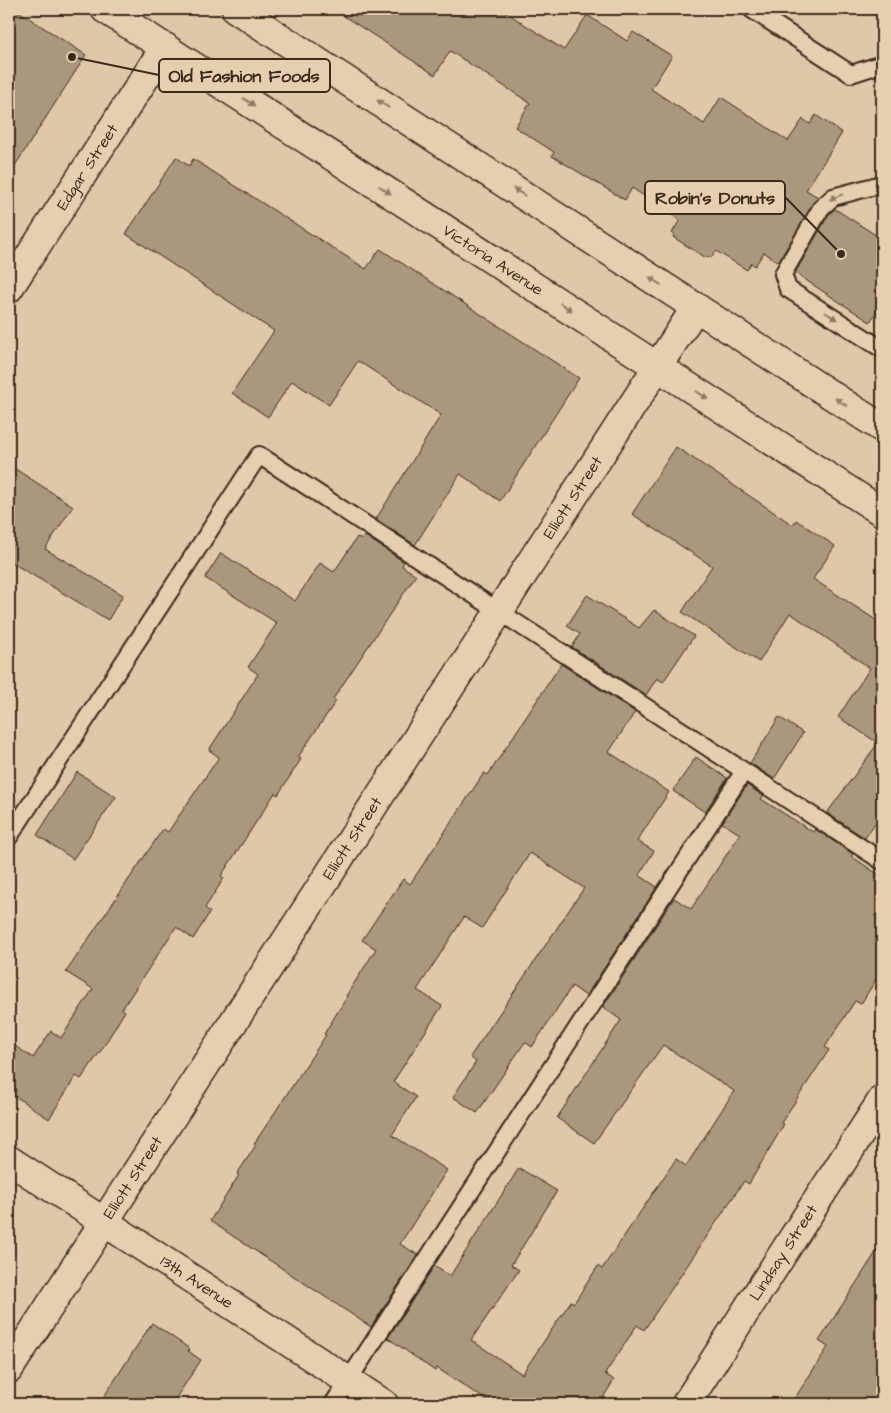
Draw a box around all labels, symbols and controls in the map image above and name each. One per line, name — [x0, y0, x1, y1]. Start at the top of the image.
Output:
callout: Old Fashion Foods — [159, 59, 330, 92]
text: Old Fashion Foods — [169, 64, 319, 89]
one-way arrow — [242, 97, 255, 106]
one-way arrow — [376, 99, 389, 109]
street label: Edgar Street — [51, 119, 124, 215]
callout: Robin's Donuts — [645, 181, 785, 214]
one-way arrow — [379, 185, 392, 195]
text: Robin's Donuts — [655, 186, 775, 211]
one-way arrow — [512, 188, 526, 197]
one-way arrow — [828, 193, 843, 201]
street label: Victoria Avenue — [438, 219, 548, 301]
one-way arrow — [649, 276, 662, 286]
one-way arrow — [559, 302, 572, 311]
one-way arrow — [824, 312, 837, 321]
one-way arrow — [696, 390, 709, 400]
one-way arrow — [835, 397, 848, 407]
street label: Elliott Street — [538, 451, 608, 543]
street label: Elliott Street — [317, 792, 387, 884]
street label: Elliott Street — [98, 1131, 168, 1223]
street label: Lindsay Street — [744, 1200, 823, 1305]
street label: 13th Avenue — [156, 1250, 238, 1314]

